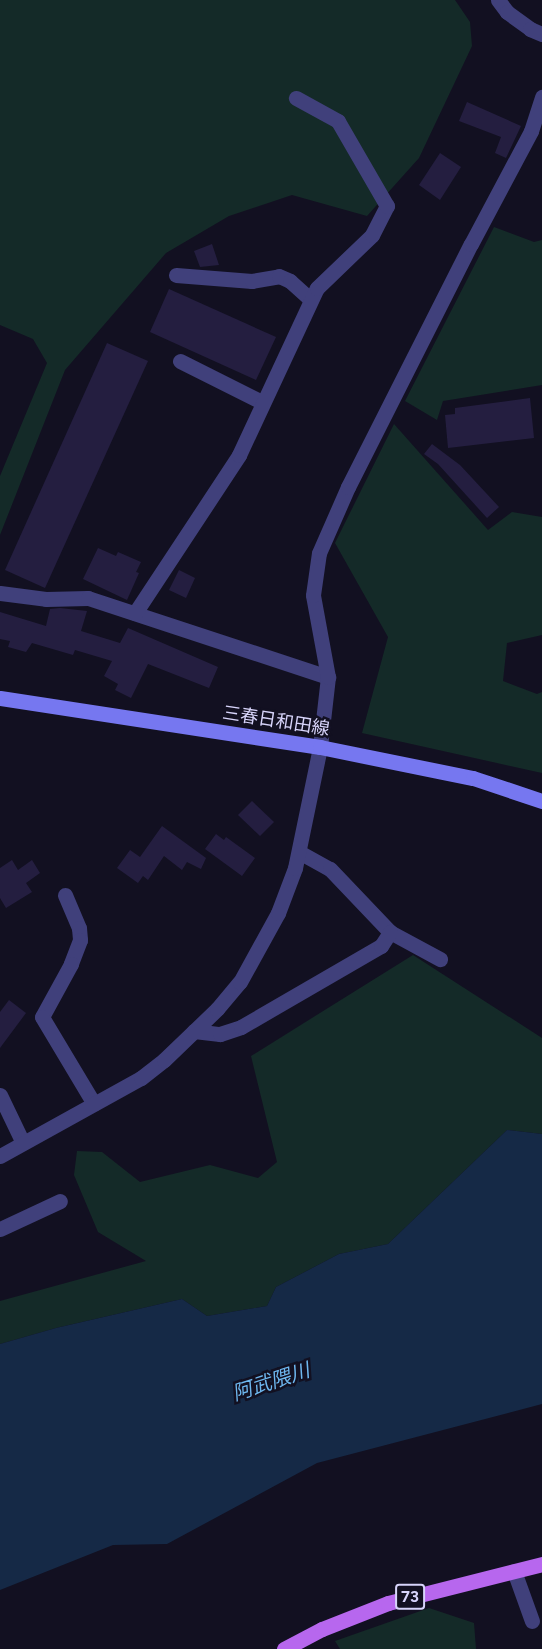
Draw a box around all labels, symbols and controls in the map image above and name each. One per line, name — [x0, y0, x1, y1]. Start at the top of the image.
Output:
street label: 三春日和田線 — [221, 702, 331, 740]
water label: 阿武隈川 — [229, 1358, 313, 1406]
road number: 73 — [395, 1584, 425, 1610]

